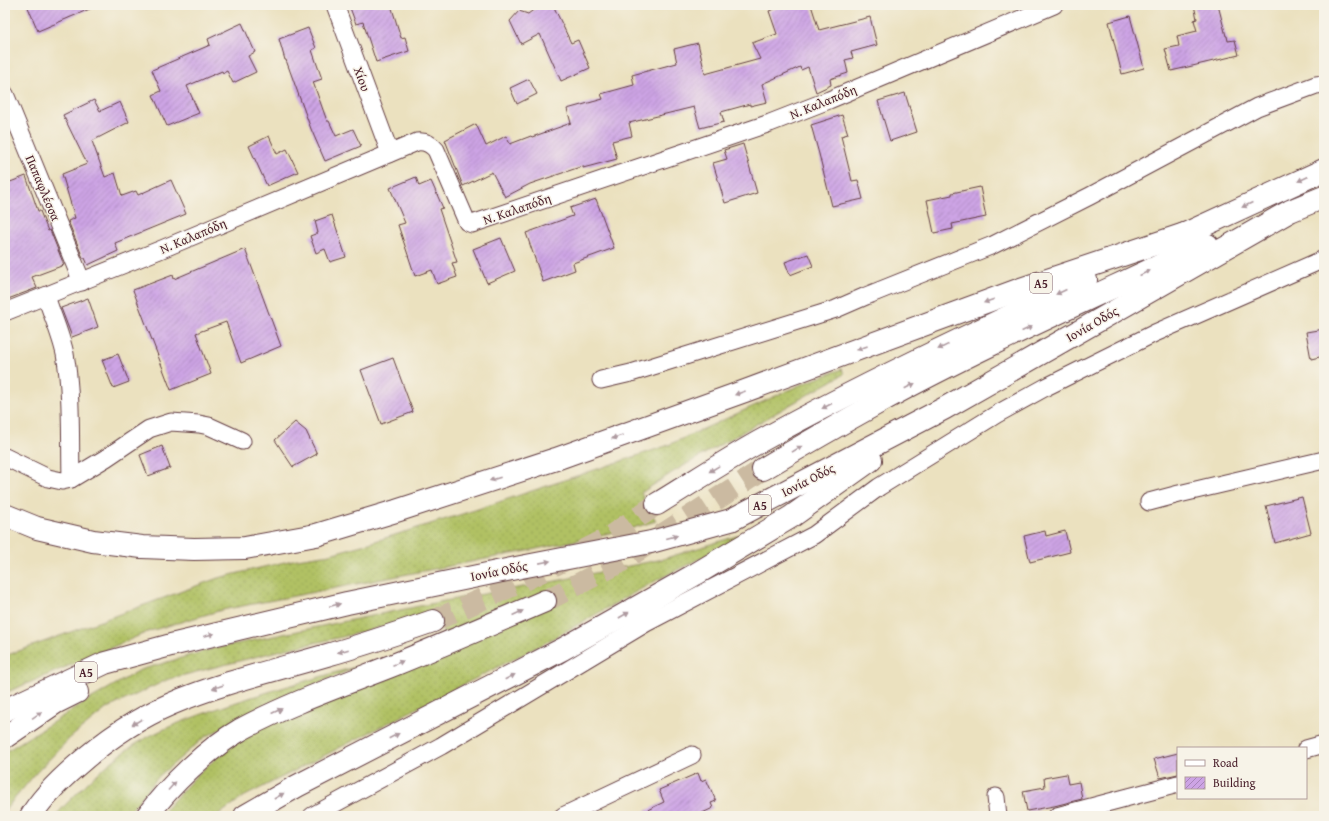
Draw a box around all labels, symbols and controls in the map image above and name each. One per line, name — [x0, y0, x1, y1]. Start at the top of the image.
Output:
street label: Χίου — [349, 64, 375, 94]
street label: Ν. Καλαπόδη — [787, 80, 859, 124]
street label: Παπαφλέσσα — [21, 152, 65, 224]
one-way arrow — [1297, 177, 1309, 183]
street label: Ν. Καλαπόδη — [481, 189, 553, 229]
one-way arrow — [1242, 202, 1253, 208]
street label: Ν. Καλαπόδη — [157, 213, 229, 259]
one-way arrow — [1139, 270, 1150, 276]
road number: Α5 — [1030, 273, 1052, 293]
one-way arrow — [1055, 289, 1067, 295]
one-way arrow — [983, 298, 995, 304]
street label: Ιονία Οδός — [1062, 301, 1122, 347]
one-way arrow — [1021, 326, 1033, 332]
one-way arrow — [938, 344, 949, 351]
one-way arrow — [855, 345, 867, 351]
one-way arrow — [905, 383, 916, 389]
one-way arrow — [733, 390, 745, 396]
one-way arrow — [821, 402, 833, 409]
one-way arrow — [611, 434, 623, 440]
one-way arrow — [792, 445, 802, 453]
street label: Ιονία Οδός — [778, 458, 838, 502]
one-way arrow — [708, 466, 720, 473]
one-way arrow — [488, 476, 500, 482]
road number: Α5 — [749, 495, 771, 515]
one-way arrow — [666, 533, 678, 539]
street label: Ιονία Οδός — [469, 556, 530, 586]
one-way arrow — [539, 559, 551, 565]
one-way arrow — [329, 602, 341, 608]
one-way arrow — [512, 610, 523, 616]
one-way arrow — [618, 611, 630, 618]
one-way arrow — [202, 632, 215, 638]
one-way arrow — [337, 648, 349, 654]
one-way arrow — [392, 660, 404, 666]
road number: Α5 — [75, 662, 97, 682]
one-way arrow — [504, 673, 515, 680]
one-way arrow — [212, 684, 224, 690]
one-way arrow — [271, 708, 283, 714]
one-way arrow — [32, 711, 43, 719]
one-way arrow — [131, 718, 143, 725]
one-way arrow — [388, 733, 400, 739]
legend — [1177, 747, 1307, 799]
text: Road — [1213, 754, 1239, 771]
text: Building — [1213, 774, 1256, 791]
one-way arrow — [167, 782, 176, 791]
one-way arrow — [273, 793, 285, 800]

